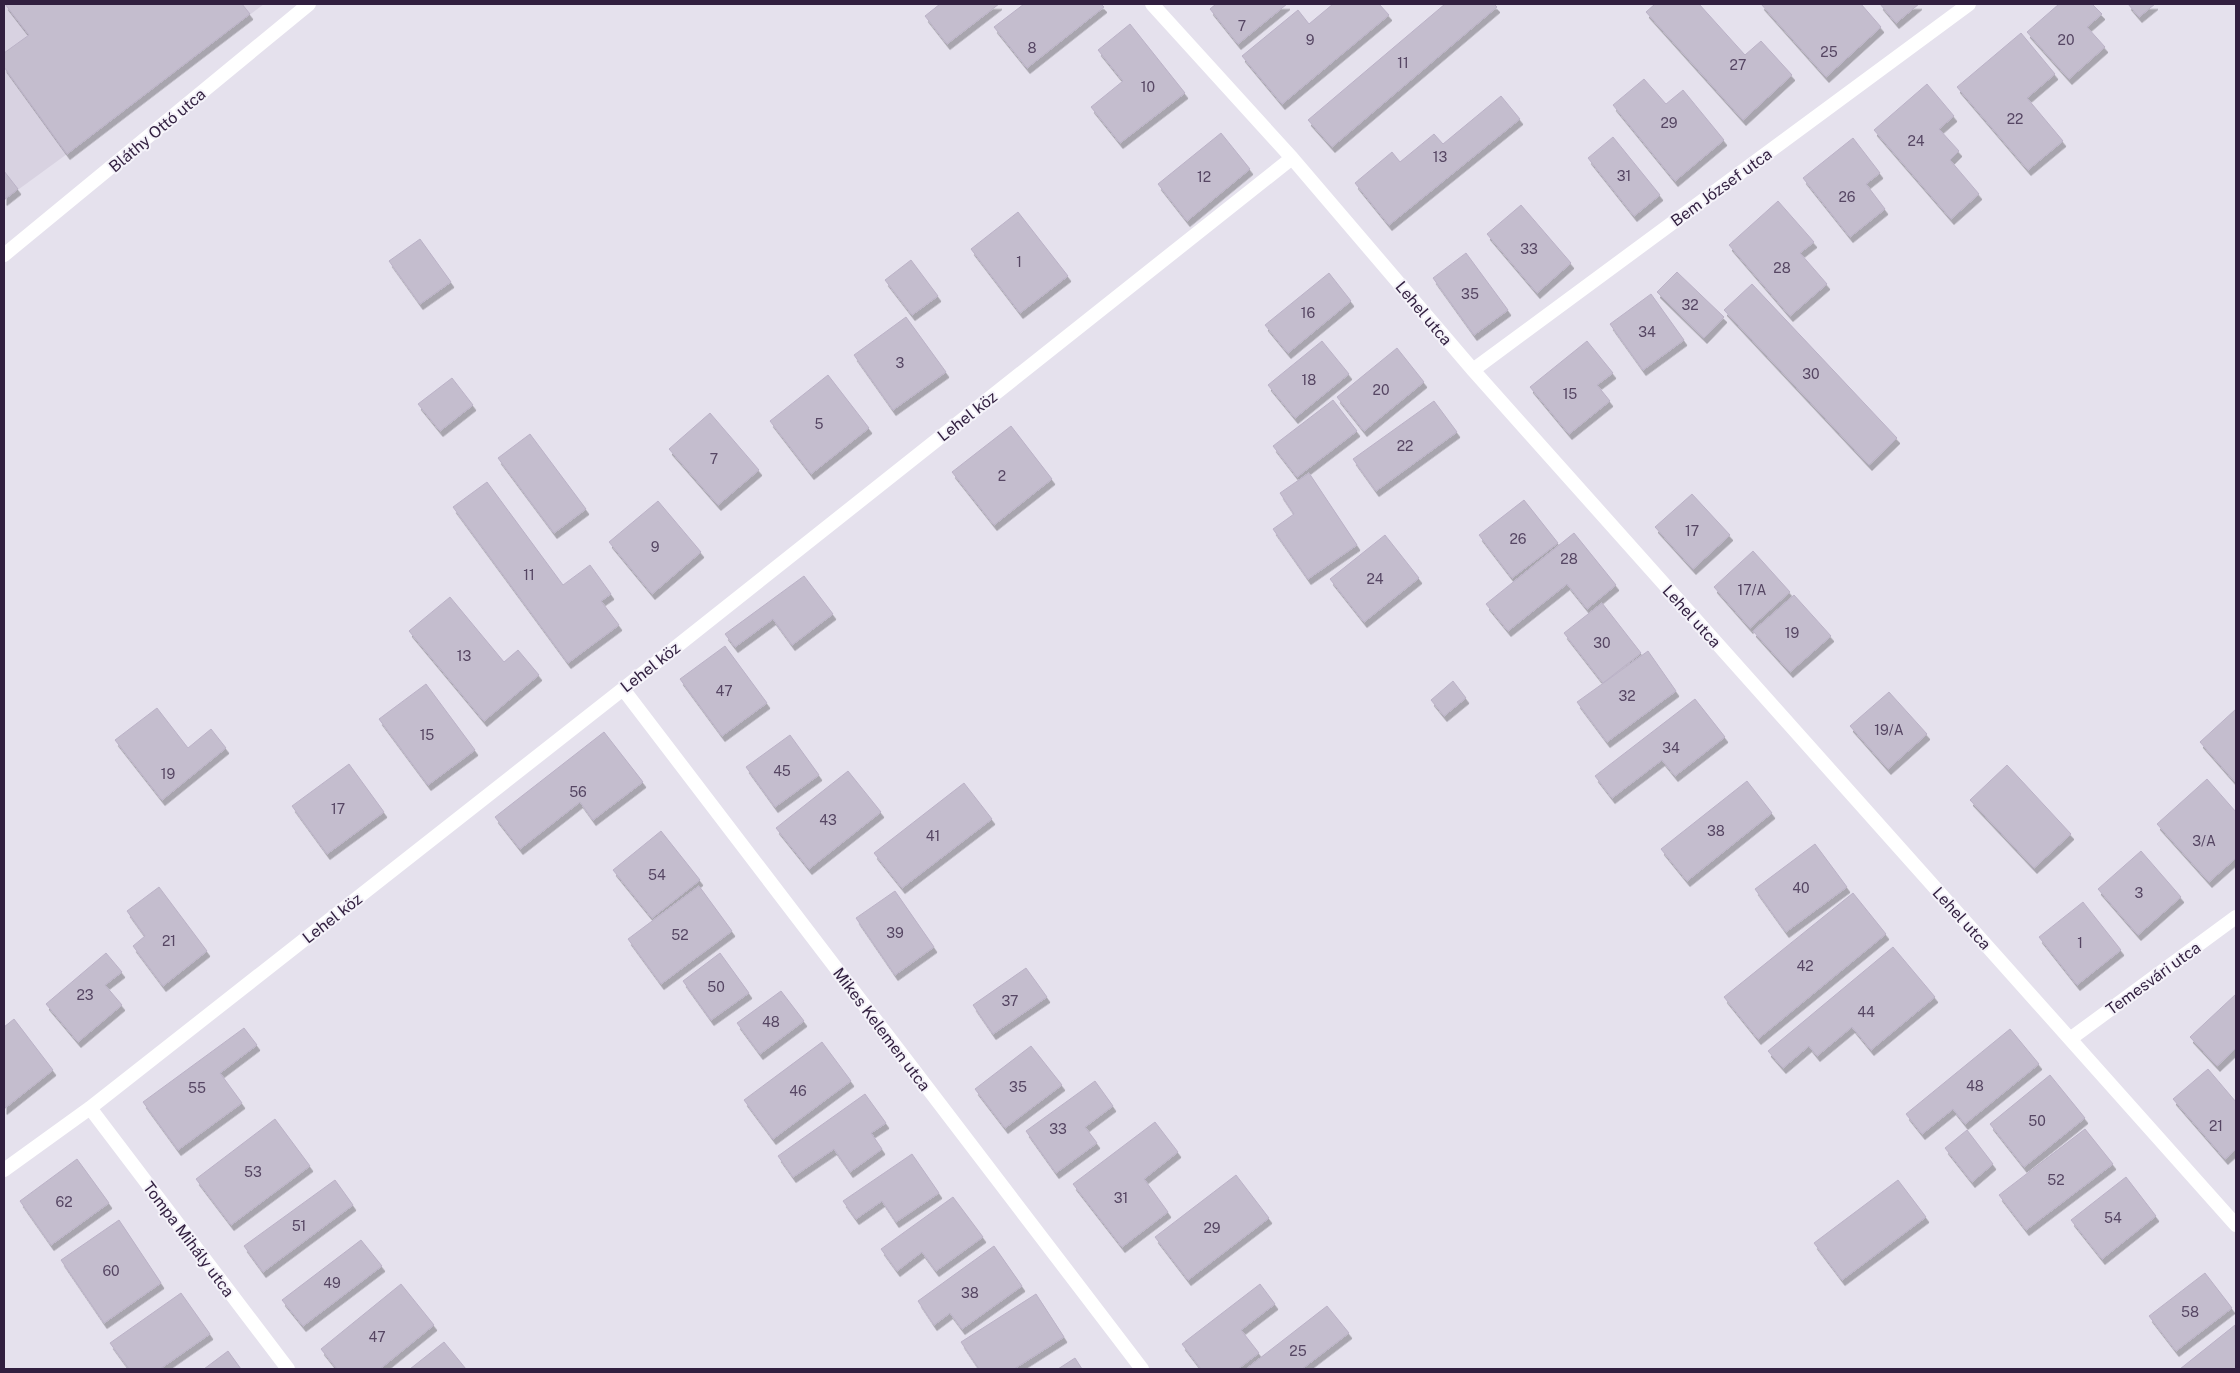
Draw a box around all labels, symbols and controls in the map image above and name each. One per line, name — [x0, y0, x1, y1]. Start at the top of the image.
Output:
house number: 7 — [1238, 18, 1246, 34]
house number: 9 — [1306, 32, 1315, 48]
house number: 20 — [2058, 32, 2074, 48]
house number: 8 — [1027, 40, 1037, 56]
house number: 25 — [1820, 44, 1838, 60]
house number: 11 — [1397, 55, 1409, 71]
house number: 27 — [1730, 57, 1746, 73]
house number: 10 — [1141, 79, 1155, 95]
street label: Bláthy Ottó utca — [105, 84, 209, 176]
house number: 22 — [2007, 111, 2023, 127]
house number: 29 — [1660, 115, 1678, 131]
house number: 24 — [1907, 133, 1925, 149]
street label: Bem József utca — [1667, 144, 1775, 230]
house number: 13 — [1433, 149, 1447, 165]
house number: 31 — [1617, 168, 1631, 184]
house number: 12 — [1197, 169, 1211, 185]
house number: 26 — [1838, 189, 1856, 205]
house number: 33 — [1520, 241, 1538, 257]
house number: 1 — [1016, 254, 1022, 270]
house number: 28 — [1773, 260, 1791, 276]
street label: Lehel utca — [1391, 277, 1456, 349]
house number: 35 — [1461, 286, 1479, 302]
house number: 32 — [1681, 297, 1699, 313]
house number: 16 — [1301, 305, 1315, 321]
house number: 34 — [1638, 324, 1656, 340]
house number: 3 — [896, 355, 905, 371]
house number: 30 — [1802, 366, 1820, 382]
house number: 18 — [1302, 372, 1316, 388]
house number: 20 — [1373, 382, 1389, 398]
house number: 15 — [1563, 386, 1577, 402]
street label: Lehel köz — [934, 387, 1001, 445]
house number: 5 — [815, 416, 824, 432]
house number: 22 — [1397, 438, 1413, 454]
house number: 7 — [710, 451, 718, 467]
house number: 2 — [998, 468, 1006, 484]
house number: 17 — [1685, 523, 1699, 539]
house number: 26 — [1509, 531, 1527, 547]
house number: 9 — [651, 539, 660, 555]
house number: 28 — [1560, 551, 1578, 567]
house number: 11 — [523, 567, 535, 583]
house number: 24 — [1366, 571, 1384, 587]
street label: Lehel utca — [1659, 581, 1725, 652]
house number: 17/A — [1738, 582, 1767, 598]
house number: 19 — [1785, 625, 1799, 641]
house number: 30 — [1593, 635, 1611, 651]
street label: Lehel köz — [617, 638, 684, 696]
house number: 13 — [457, 648, 471, 664]
house number: 47 — [715, 683, 733, 699]
house number: 32 — [1618, 688, 1636, 704]
house number: 19/A — [1874, 722, 1904, 738]
house number: 15 — [420, 727, 434, 743]
house number: 34 — [1662, 740, 1680, 756]
house number: 45 — [773, 763, 791, 779]
house number: 19 — [161, 766, 175, 782]
house number: 56 — [569, 784, 587, 800]
house number: 17 — [331, 801, 345, 817]
house number: 43 — [819, 812, 837, 828]
house number: 38 — [1707, 823, 1725, 839]
house number: 41 — [926, 828, 940, 844]
house number: 3/A — [2192, 833, 2216, 849]
house number: 54 — [648, 867, 666, 883]
house number: 40 — [1792, 880, 1810, 896]
street label: Lehel utca — [1929, 883, 1995, 954]
house number: 3 — [2135, 885, 2144, 901]
street label: Lehel köz — [299, 889, 366, 947]
house number: 39 — [886, 925, 904, 941]
house number: 52 — [671, 927, 689, 943]
house number: 21 — [162, 933, 176, 949]
house number: 1 — [2077, 935, 2083, 951]
street label: Temesvári utca — [2102, 938, 2204, 1019]
house number: 42 — [1796, 958, 1814, 974]
street label: Mikes Kelemen utca — [829, 964, 934, 1095]
house number: 50 — [707, 979, 725, 995]
house number: 23 — [76, 987, 94, 1003]
house number: 37 — [1002, 993, 1018, 1009]
house number: 44 — [1857, 1004, 1875, 1020]
house number: 48 — [762, 1014, 780, 1030]
house number: 48 — [1966, 1078, 1984, 1094]
house number: 35 — [1009, 1079, 1027, 1095]
house number: 55 — [188, 1080, 206, 1096]
house number: 46 — [789, 1083, 807, 1099]
house number: 50 — [2028, 1113, 2046, 1129]
house number: 21 — [2209, 1118, 2223, 1134]
house number: 33 — [1049, 1121, 1067, 1137]
house number: 53 — [244, 1164, 262, 1180]
house number: 52 — [2047, 1172, 2065, 1188]
street label: Tompa Mihály utca — [139, 1178, 238, 1301]
house number: 31 — [1114, 1190, 1128, 1206]
house number: 62 — [55, 1194, 73, 1210]
house number: 54 — [2104, 1210, 2122, 1226]
house number: 51 — [292, 1218, 306, 1234]
house number: 29 — [1203, 1220, 1221, 1236]
house number: 60 — [102, 1263, 120, 1279]
house number: 49 — [323, 1275, 341, 1291]
house number: 38 — [961, 1285, 979, 1301]
house number: 58 — [2181, 1304, 2199, 1320]
house number: 47 — [368, 1329, 386, 1345]
house number: 25 — [1289, 1343, 1307, 1359]

